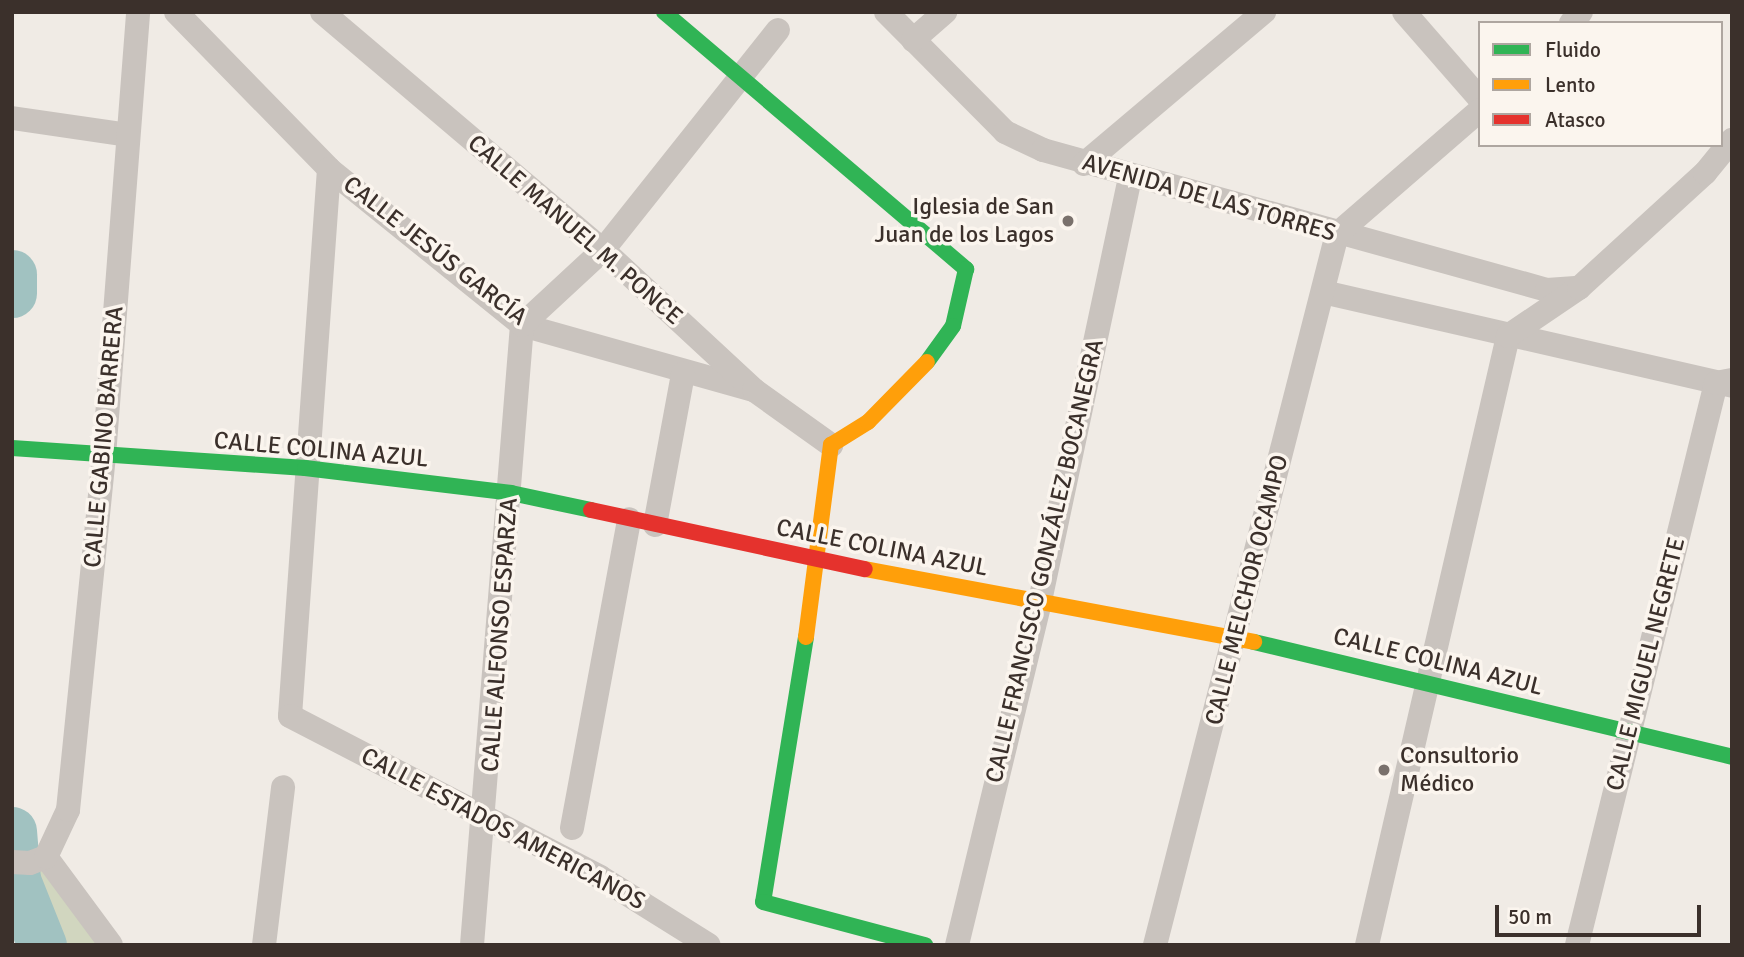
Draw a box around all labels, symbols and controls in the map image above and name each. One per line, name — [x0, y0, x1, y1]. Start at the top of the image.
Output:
legend — [1478, 21, 1723, 147]
text: Fluido — [1545, 37, 1601, 63]
text: Lento — [1545, 72, 1595, 98]
text: Atasco — [1545, 107, 1605, 133]
street label: CALLE MANUEL M. PONCE — [462, 129, 688, 331]
street label: AVENIDA DE LAS TORRES — [1079, 148, 1339, 248]
street label: CALLE JESÚS GARCÍA — [337, 170, 533, 332]
place label: Iglesia de San Juan de los Lagos — [874, 193, 1054, 249]
marker: Iglesia de San Juan de los Lagos — [1060, 213, 1076, 229]
street label: CALLE GABINO BARRERA — [78, 305, 130, 569]
street label: CALLE FRANCISCO GONZÁLEZ BOCANEGRA — [980, 336, 1110, 786]
street label: CALLE COLINA AZUL — [213, 426, 429, 474]
street label: CALLE MELCHOR OCAMPO — [1199, 452, 1295, 728]
street label: CALLE ALFONSO ESPARZA — [476, 497, 524, 773]
street label: CALLE COLINA AZUL — [774, 513, 990, 583]
street label: CALLE MIGUEL NEGRETE — [1601, 534, 1691, 794]
street label: CALLE COLINA AZUL — [1330, 622, 1546, 702]
street label: CALLE ESTADOS AMERICANOS — [356, 742, 650, 916]
place label: Consultorio Médico — [1400, 742, 1519, 798]
marker: Consultorio Médico — [1374, 760, 1394, 780]
scale bar — [1499, 890, 1706, 934]
text: 50 m — [1508, 904, 1552, 930]

